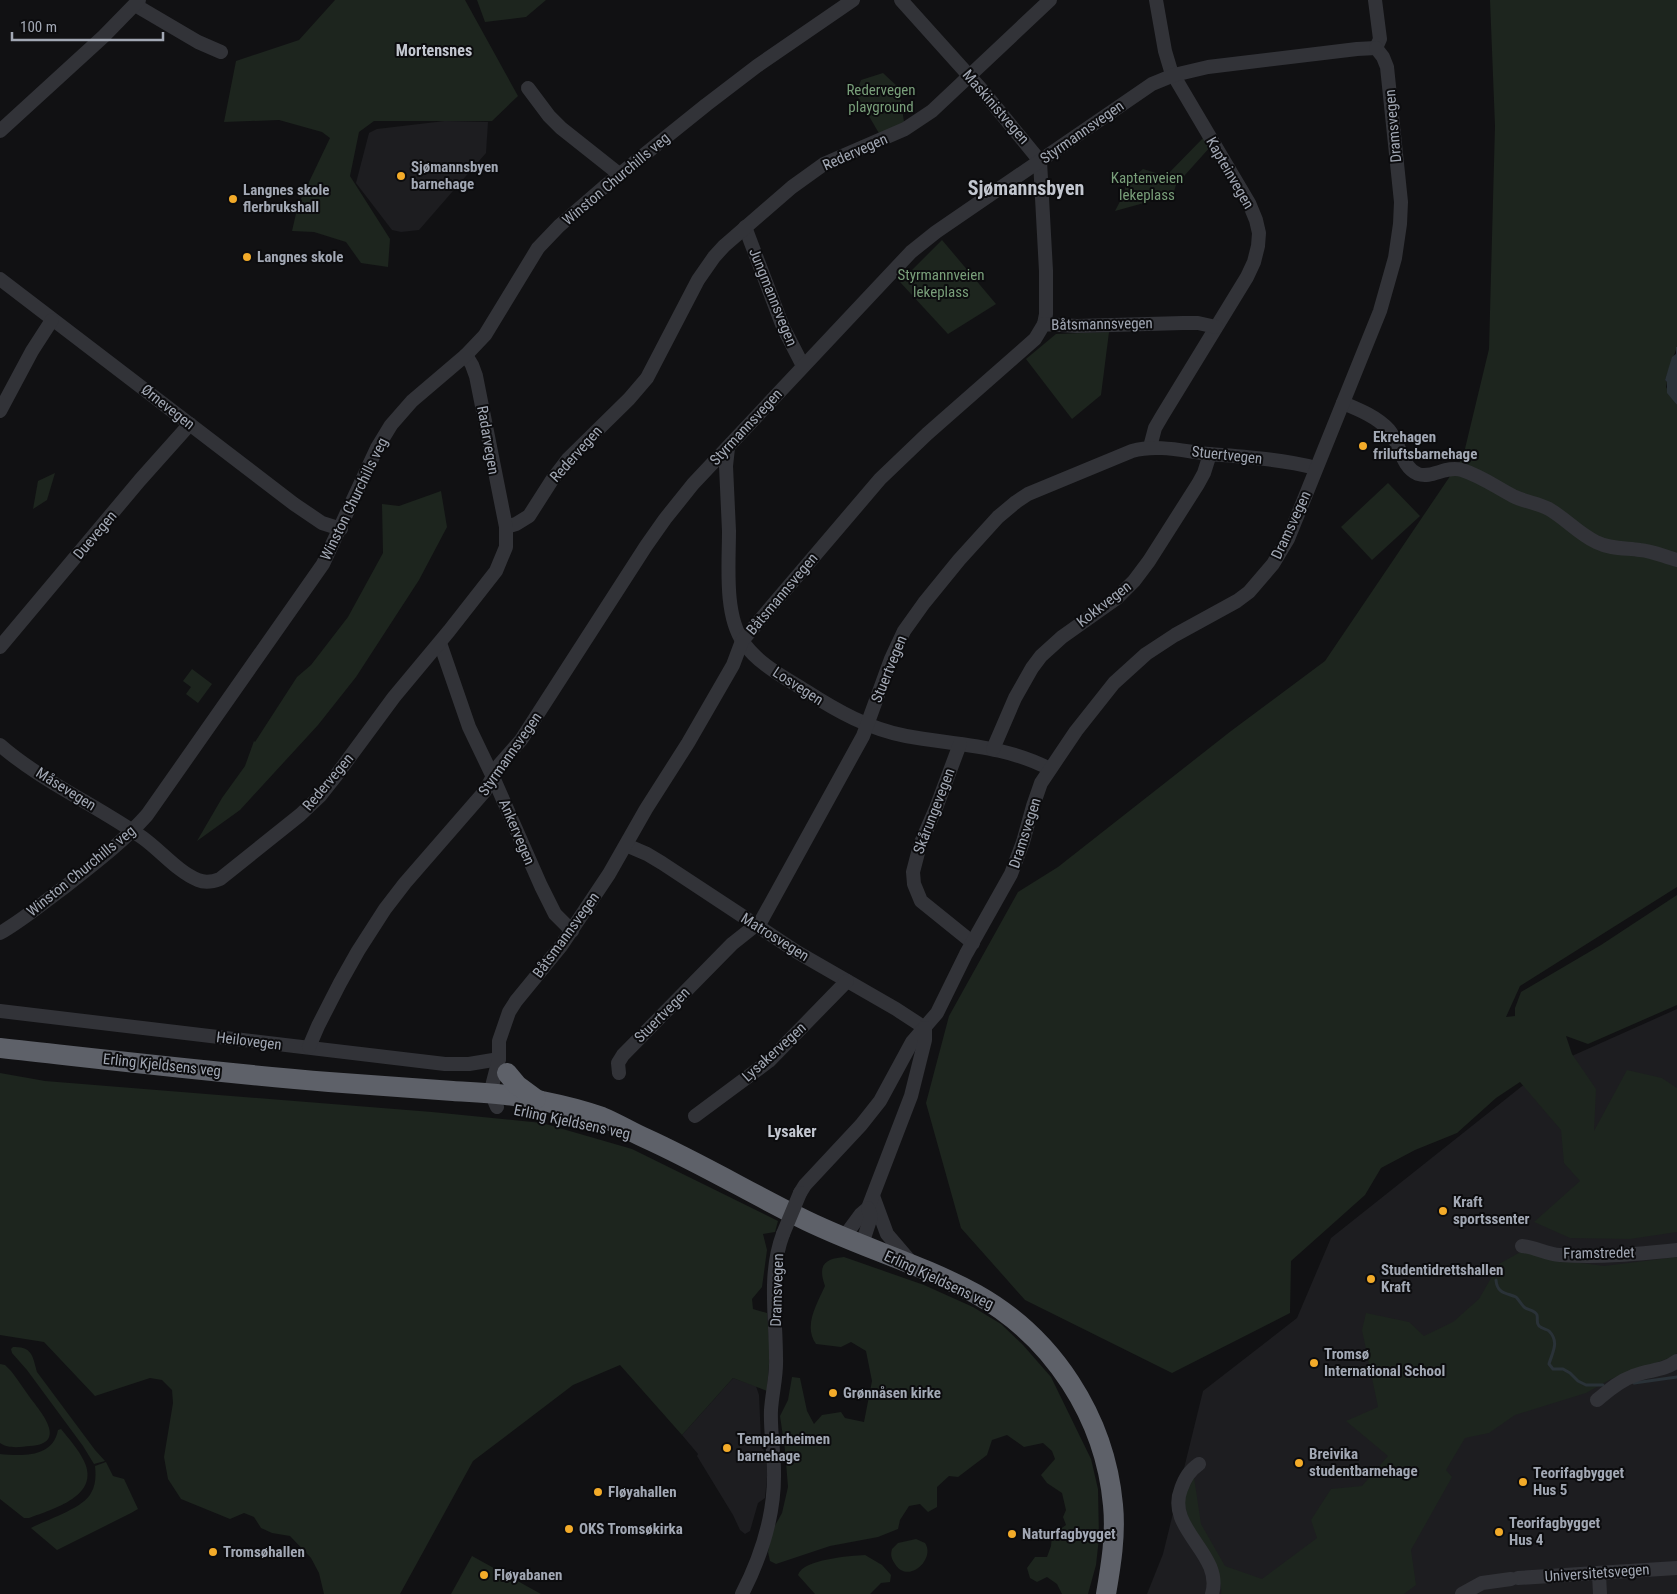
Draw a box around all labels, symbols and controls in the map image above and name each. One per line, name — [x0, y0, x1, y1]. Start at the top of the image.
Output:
scale bar — [12, 10, 164, 42]
text: 100 m — [20, 18, 57, 36]
district label: Mortensnes — [396, 41, 472, 60]
street label: Maskinistvegen — [959, 66, 1033, 148]
park label: Redervegen playground — [846, 81, 916, 116]
street label: Dramsvegen — [1381, 89, 1405, 163]
street label: Styrmannsvegen — [1037, 97, 1127, 167]
street label: Winston Churchills veg — [559, 129, 673, 229]
street label: Redervegen — [820, 130, 890, 174]
street label: Kapteinvegen — [1202, 134, 1258, 212]
place label: Sjømannsbyen barnehage — [411, 158, 498, 193]
park label: Kaptenveien lekeplass — [1111, 169, 1183, 204]
marker: Sjømannsbyen barnehage — [395, 170, 407, 182]
district label: Sjømannsbyen — [968, 176, 1084, 200]
place label: Langnes skole flerbrukshall — [243, 181, 329, 216]
marker: Langnes skole flerbrukshall — [227, 193, 239, 205]
street label: Jungmannsvegen — [745, 245, 801, 349]
place label: Langnes skole — [257, 248, 343, 266]
marker: Langnes skole — [241, 251, 253, 263]
park label: Styrmannveien lekeplass — [897, 266, 985, 301]
street label: Båtsmannsvegen — [1051, 314, 1153, 334]
street label: Ørnevegen — [138, 381, 198, 433]
street label: Styrmannsvegen — [706, 385, 786, 469]
street label: Radarvegen — [473, 404, 503, 476]
street label: Redervegen — [546, 422, 606, 486]
place label: Ekrehagen friluftsbarnehage — [1373, 428, 1477, 463]
street label: Winston Churchills veg — [316, 435, 392, 563]
marker: Ekrehagen friluftsbarnehage — [1357, 440, 1369, 452]
street label: Stuertvegen — [1191, 442, 1263, 468]
street label: Dramsvegen — [1267, 488, 1315, 562]
street label: Duevegen — [70, 507, 120, 563]
street label: Båtsmannsvegen — [742, 549, 822, 639]
street label: Kokkvegen — [1073, 577, 1135, 631]
street label: Stuertvegen — [867, 633, 911, 705]
street label: Losvegen — [769, 663, 827, 709]
street label: Styrmannsvegen — [475, 709, 545, 799]
street label: Redervegen — [299, 750, 357, 814]
street label: Måsevegen — [33, 764, 99, 814]
street label: Skårungevegen — [909, 766, 959, 856]
street label: Dramsvegen — [1005, 795, 1045, 871]
street label: Ankervegen — [495, 797, 539, 867]
street label: Winston Churchills veg — [23, 822, 139, 920]
street label: Båtsmannsvegen — [529, 889, 603, 981]
street label: Matrosvegen — [738, 909, 812, 965]
street label: Stuertvegen — [631, 984, 693, 1046]
street label: Lysakervegen — [738, 1019, 810, 1085]
street label: Heilovegen — [215, 1028, 283, 1054]
street label: Erling Kjeldsens veg — [102, 1050, 222, 1080]
street label: Erling Kjeldsens veg — [512, 1101, 632, 1143]
district label: Lysaker — [767, 1122, 817, 1141]
place label: Kraft sportssenter — [1453, 1193, 1530, 1228]
marker: Kraft sportssenter — [1437, 1205, 1449, 1217]
street label: Framstredet — [1563, 1243, 1635, 1263]
street label: Erling Kjeldsens veg — [881, 1247, 997, 1313]
street label: Dramsvegen — [767, 1253, 787, 1327]
place label: Studentidrettshallen Kraft — [1381, 1261, 1503, 1296]
marker: Studentidrettshallen Kraft — [1365, 1273, 1377, 1285]
place label: Tromsø International School — [1324, 1345, 1445, 1380]
marker: Tromsø International School — [1308, 1357, 1320, 1369]
place label: Grønnåsen kirke — [843, 1384, 941, 1402]
marker: Grønnåsen kirke — [827, 1387, 839, 1399]
place label: Templarheimen barnehage — [737, 1430, 830, 1465]
marker: Templarheimen barnehage — [721, 1442, 733, 1454]
place label: Breivika studentbarnehage — [1309, 1445, 1418, 1480]
marker: Breivika studentbarnehage — [1293, 1457, 1305, 1469]
place label: Teorifagbygget Hus 5 — [1533, 1464, 1625, 1499]
marker: Teorifagbygget Hus 5 — [1517, 1476, 1529, 1488]
place label: Fløyahallen — [608, 1483, 677, 1501]
marker: Fløyahallen — [592, 1486, 604, 1498]
place label: Teorifagbygget Hus 4 — [1509, 1514, 1601, 1549]
place label: OKS Tromsøkirka — [579, 1520, 683, 1538]
marker: OKS Tromsøkirka — [563, 1523, 575, 1535]
place label: Naturfagbygget — [1022, 1525, 1116, 1543]
marker: Teorifagbygget Hus 4 — [1493, 1526, 1505, 1538]
marker: Naturfagbygget — [1006, 1528, 1018, 1540]
place label: Tromsøhallen — [223, 1543, 305, 1561]
marker: Tromsøhallen — [207, 1546, 219, 1558]
street label: Universitetsvegen — [1544, 1560, 1650, 1586]
place label: Fløyabanen — [494, 1566, 562, 1584]
marker: Fløyabanen — [478, 1569, 490, 1581]

